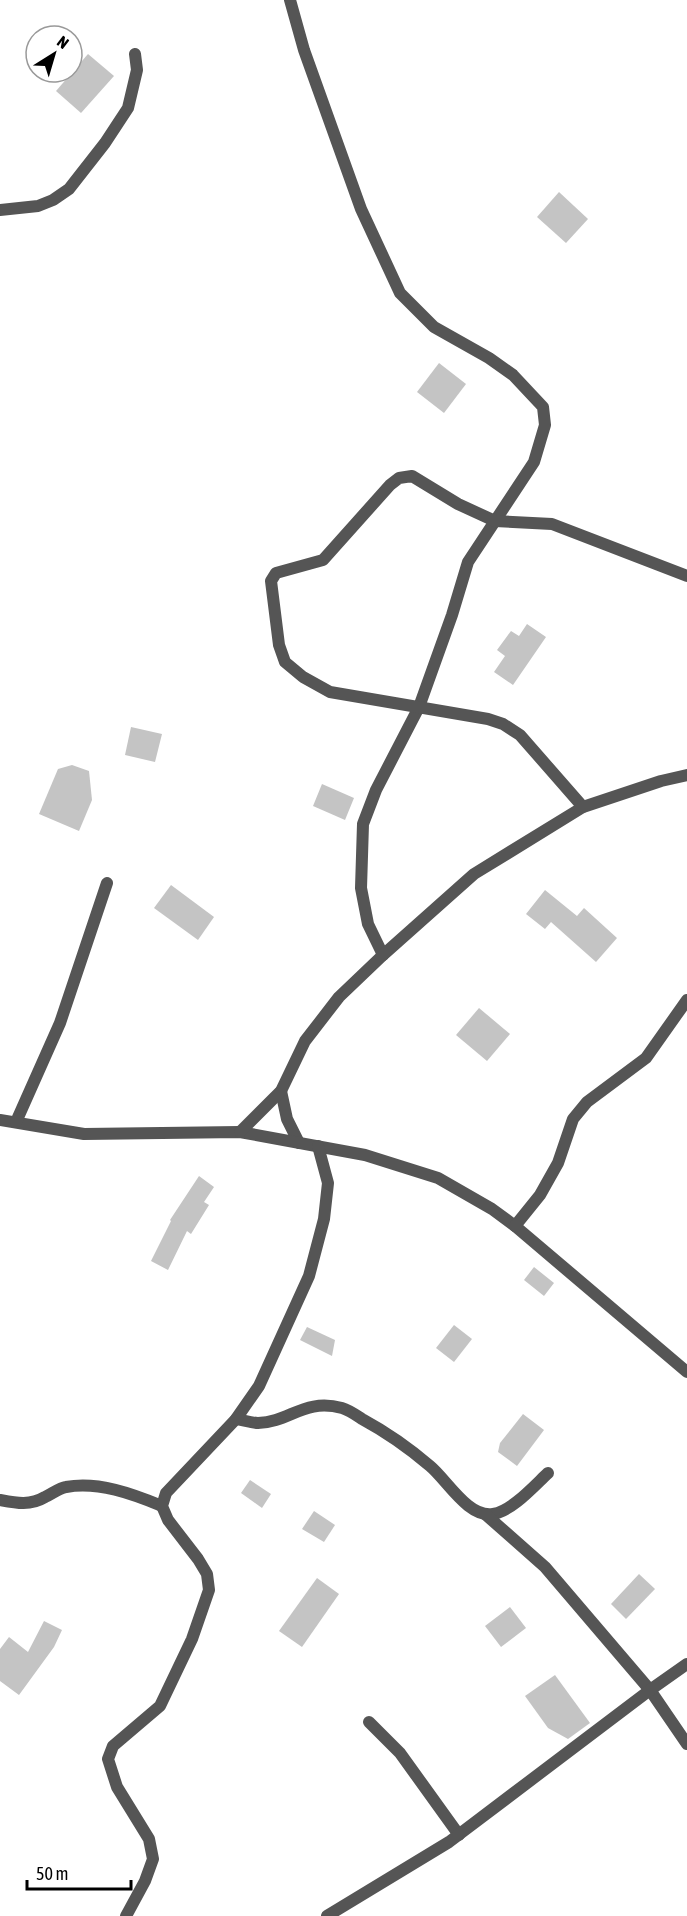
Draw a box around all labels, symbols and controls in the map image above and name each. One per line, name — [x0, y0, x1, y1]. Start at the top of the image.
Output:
north arrow — [24, 24, 84, 84]
text: N — [54, 32, 72, 52]
scale bar — [27, 1853, 130, 1891]
text: 50 m — [36, 1863, 68, 1884]

